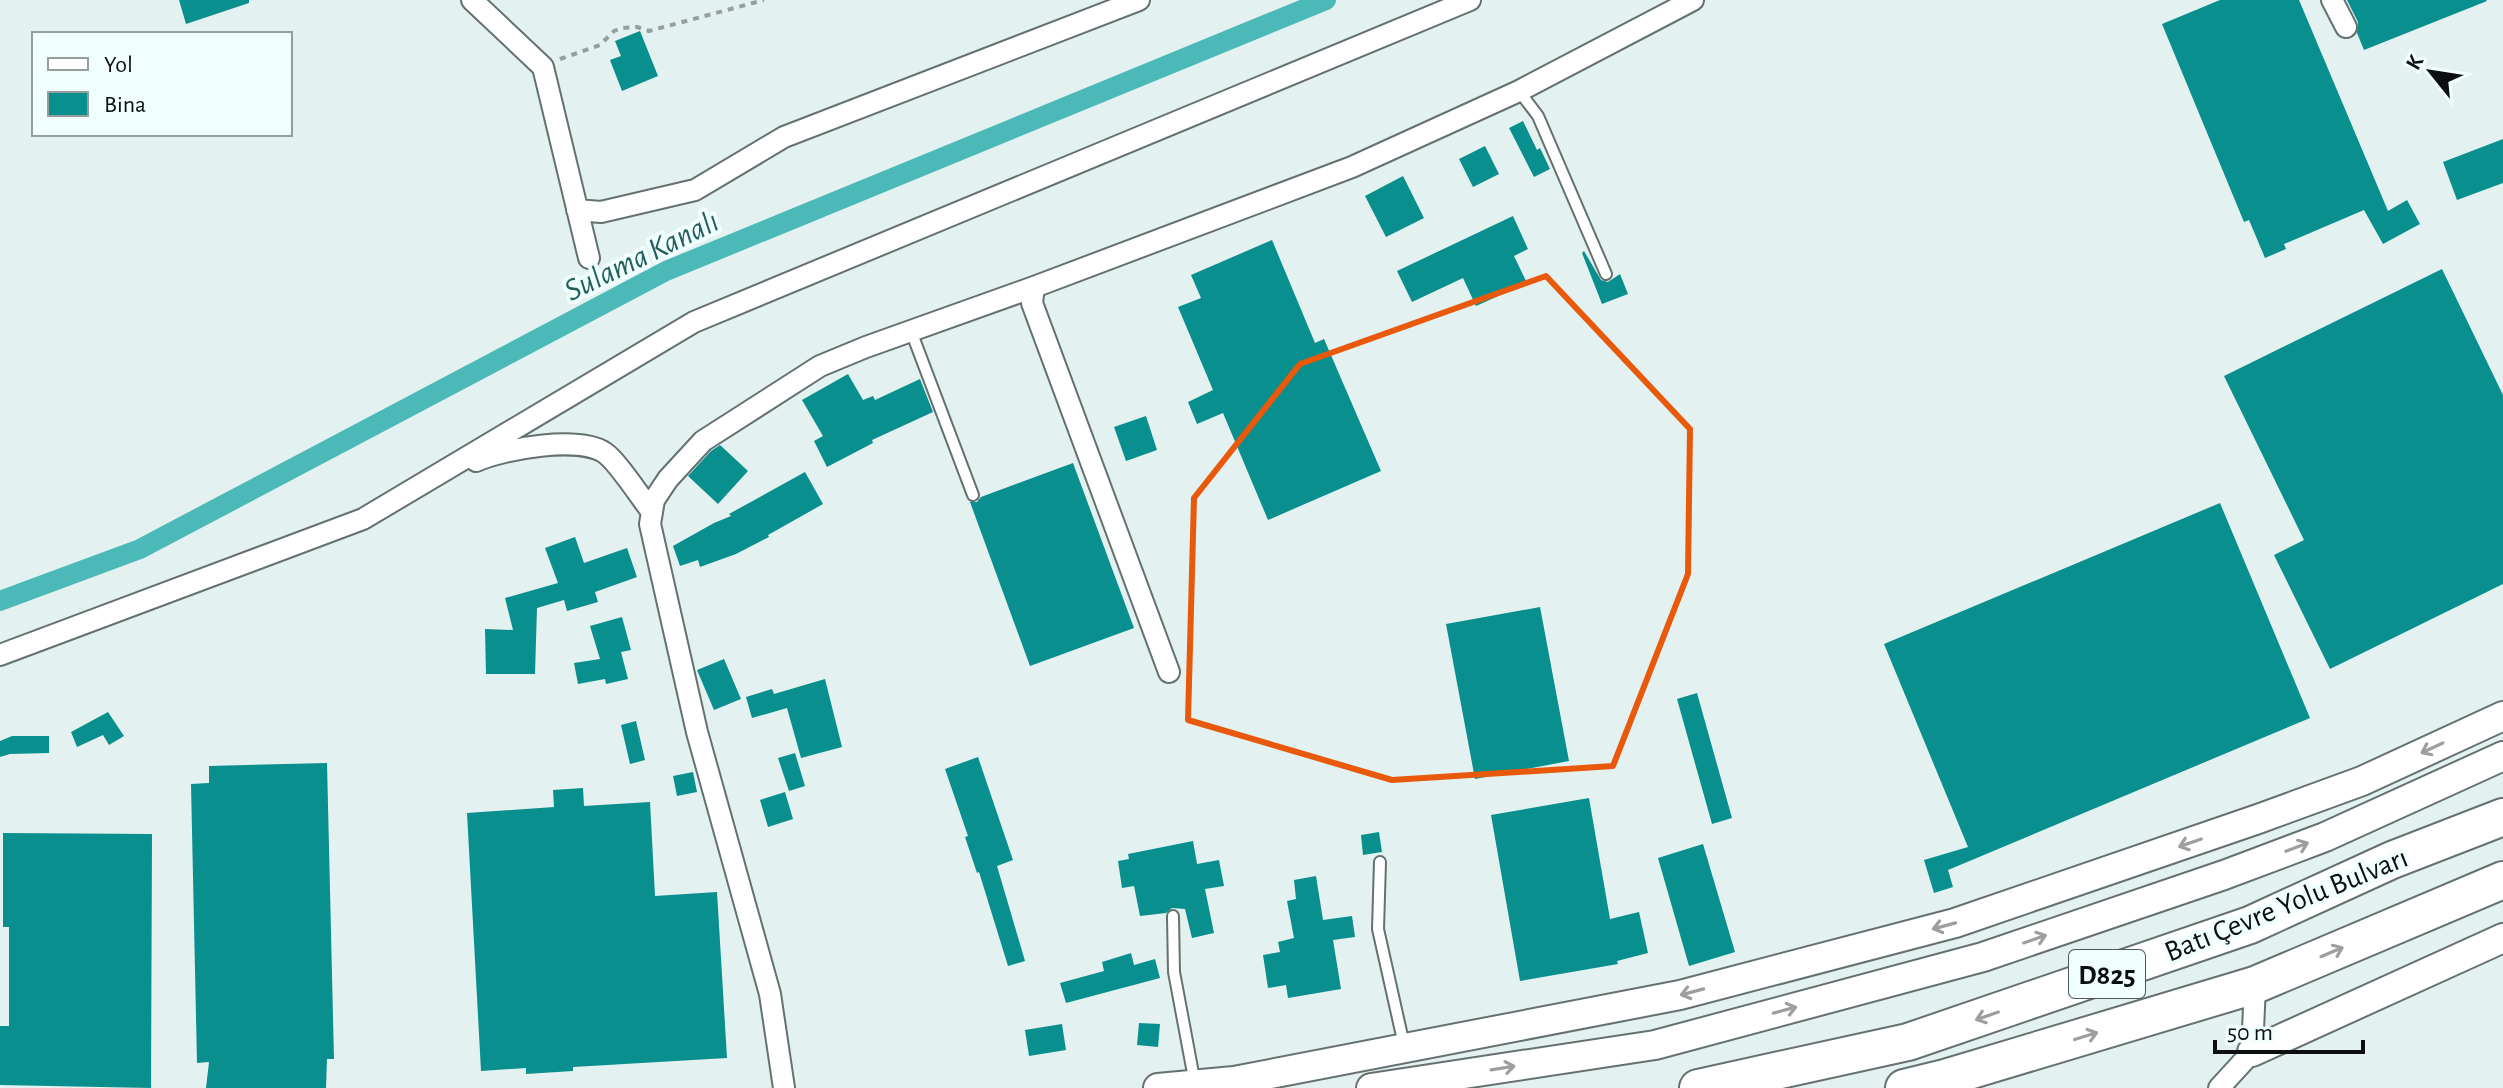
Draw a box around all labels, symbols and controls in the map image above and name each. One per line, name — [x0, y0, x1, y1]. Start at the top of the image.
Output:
legend — [32, 32, 292, 136]
north arrow — [2391, 32, 2471, 112]
text: K — [2402, 50, 2428, 74]
text: Yol — [104, 53, 133, 77]
text: Bina — [104, 93, 146, 117]
water label: Sulama Kanalı — [559, 205, 724, 307]
one-way arrow — [2420, 741, 2444, 756]
one-way arrow — [2178, 836, 2203, 851]
one-way arrow — [2284, 839, 2309, 853]
street label: Batı Çevre Yolu Bulvarı — [2160, 842, 2412, 967]
one-way arrow — [1931, 919, 1957, 934]
one-way arrow — [2022, 931, 2047, 946]
one-way arrow — [2319, 944, 2344, 959]
road number: D825 — [2069, 950, 2145, 998]
one-way arrow — [1680, 986, 1706, 1001]
one-way arrow — [1772, 1002, 1798, 1017]
scale bar — [2215, 1004, 2363, 1054]
one-way arrow — [1974, 1009, 1999, 1024]
text: 50 m — [2227, 1021, 2273, 1045]
one-way arrow — [2073, 1028, 2099, 1043]
one-way arrow — [1490, 1060, 1516, 1075]

